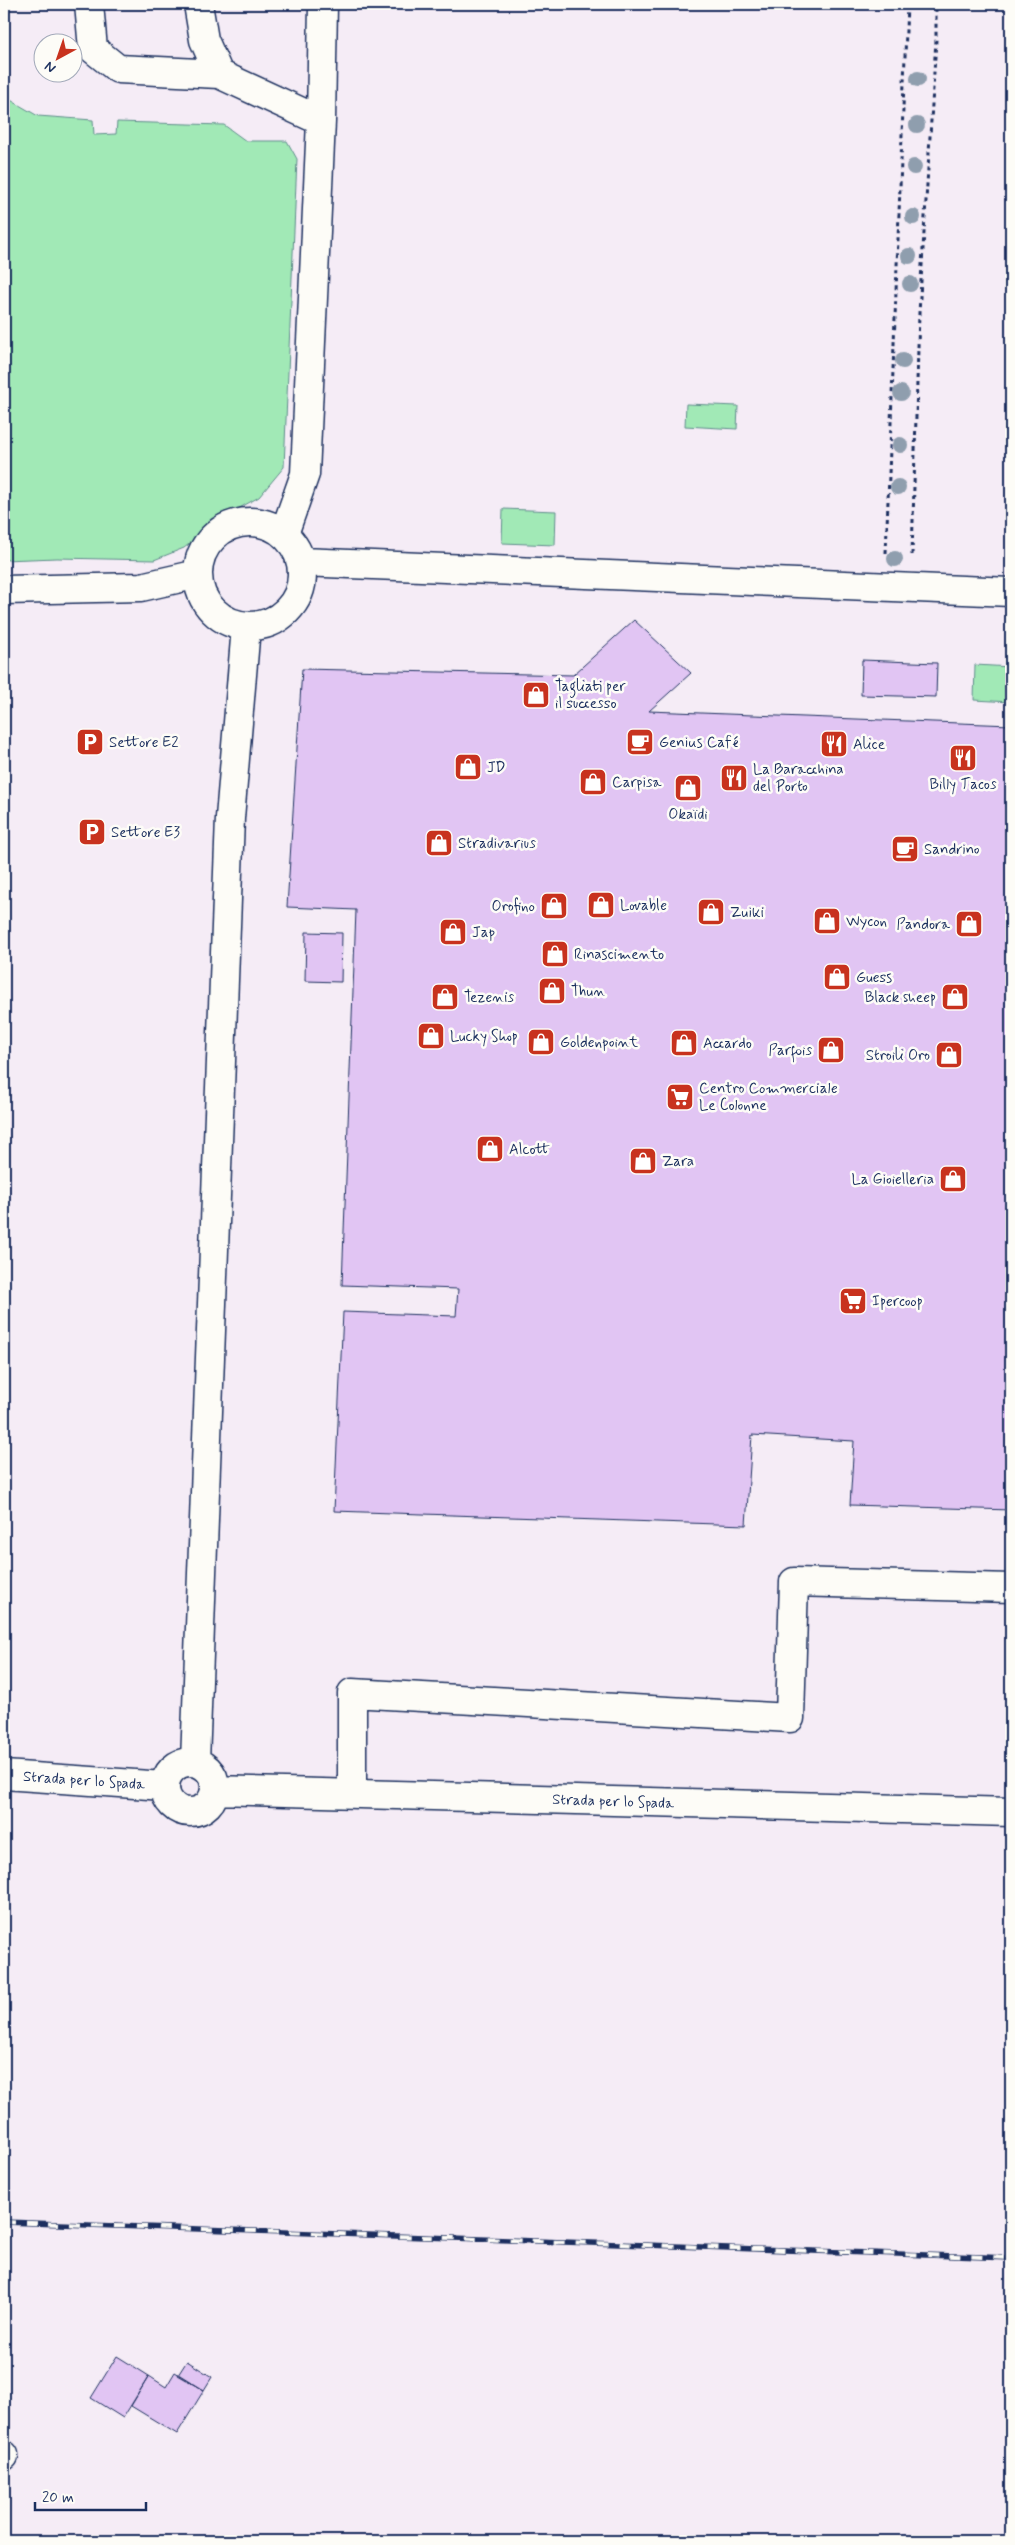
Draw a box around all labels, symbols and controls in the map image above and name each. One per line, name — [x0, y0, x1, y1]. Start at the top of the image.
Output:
north arrow — [32, 32, 82, 82]
text: N — [41, 57, 60, 77]
place label: Tagliati per il successo — [555, 677, 626, 714]
shop icon: Tagliati per il successo — [521, 680, 551, 710]
parking icon: Settore E2 — [75, 727, 105, 757]
cafe icon: Genius Café — [625, 727, 655, 757]
restaurant icon: Alice — [819, 729, 849, 759]
place label: Settore E2 — [109, 733, 179, 753]
place label: Genius Café — [659, 733, 739, 753]
place label: Alice — [853, 735, 885, 755]
restaurant icon: Billy Tacos — [948, 743, 978, 773]
shop icon: JD — [453, 752, 483, 782]
place label: JD — [487, 758, 505, 778]
place label: La Baracchina del Porto — [753, 760, 844, 797]
restaurant icon: La Baracchina del Porto — [719, 763, 749, 793]
shop icon: Carpisa — [578, 767, 608, 797]
place label: Carpisa — [612, 773, 663, 793]
shop icon: Okaïdi — [673, 773, 703, 803]
place label: Billy Tacos — [929, 775, 997, 795]
place label: Okaïdi — [668, 805, 708, 825]
parking icon: Settore E3 — [77, 817, 107, 847]
place label: Settore E3 — [111, 823, 180, 843]
shop icon: Stradivarius — [424, 828, 454, 858]
place label: Stradivarius — [458, 834, 536, 854]
cafe icon: Sandrino — [890, 834, 920, 864]
place label: Sandrino — [924, 840, 980, 860]
shop icon: Lovable — [586, 890, 616, 920]
shop icon: Orofino — [539, 891, 569, 921]
place label: Lovable — [620, 896, 667, 916]
place label: Orofino — [492, 897, 535, 917]
shop icon: Zuiki — [696, 897, 726, 927]
place label: Zuiki — [730, 903, 764, 923]
shop icon: Wycon — [812, 906, 842, 936]
shop icon: Pandora — [954, 909, 984, 939]
place label: Wycon — [846, 912, 887, 932]
place label: Pandora — [897, 915, 951, 935]
shop icon: Jap — [438, 917, 468, 947]
place label: Jap — [472, 923, 495, 943]
shop icon: Rinascimento — [540, 939, 570, 969]
place label: Rinascimento — [574, 945, 664, 965]
shop icon: Guess — [822, 962, 852, 992]
place label: Guess — [856, 968, 892, 988]
shop icon: Thun — [537, 976, 567, 1006]
shop icon: Tezenis — [430, 982, 460, 1012]
place label: Thun — [571, 982, 605, 1002]
shop icon: Black sheep — [940, 982, 970, 1012]
place label: Tezenis — [464, 988, 514, 1008]
place label: Black sheep — [865, 988, 936, 1008]
shop icon: Lucky Shop — [416, 1021, 446, 1051]
place label: Lucky Shop — [450, 1027, 518, 1047]
shop icon: Goldenpoint — [526, 1027, 556, 1057]
shop icon: Accardo — [669, 1028, 699, 1058]
place label: Goldenpoint — [560, 1033, 638, 1053]
place label: Accardo — [703, 1034, 752, 1054]
shop icon: Parfois — [816, 1035, 846, 1065]
shop icon: Stroili Oro — [934, 1040, 964, 1070]
place label: Parfois — [768, 1041, 812, 1063]
place label: Stroili Oro — [866, 1046, 930, 1066]
place label: Centro Commerciale Le Colonne — [699, 1079, 838, 1116]
supermarket icon: Centro Commerciale Le Colonne — [665, 1082, 695, 1112]
shop icon: Alcott — [475, 1134, 505, 1164]
place label: Alcott — [509, 1140, 550, 1160]
shop icon: Zara — [628, 1146, 658, 1176]
place label: Zara — [662, 1152, 694, 1172]
shop icon: La Gioielleria — [938, 1164, 968, 1194]
place label: La Gioielleria — [851, 1170, 934, 1190]
supermarket icon: Ipercoop — [838, 1286, 868, 1316]
place label: Ipercoop — [872, 1292, 923, 1312]
street label: Strada per lo Spada — [22, 1767, 146, 1795]
street label: Strada per lo Spada — [552, 1790, 675, 1814]
scale bar — [35, 2480, 146, 2512]
text: 20 m — [42, 2488, 74, 2508]

